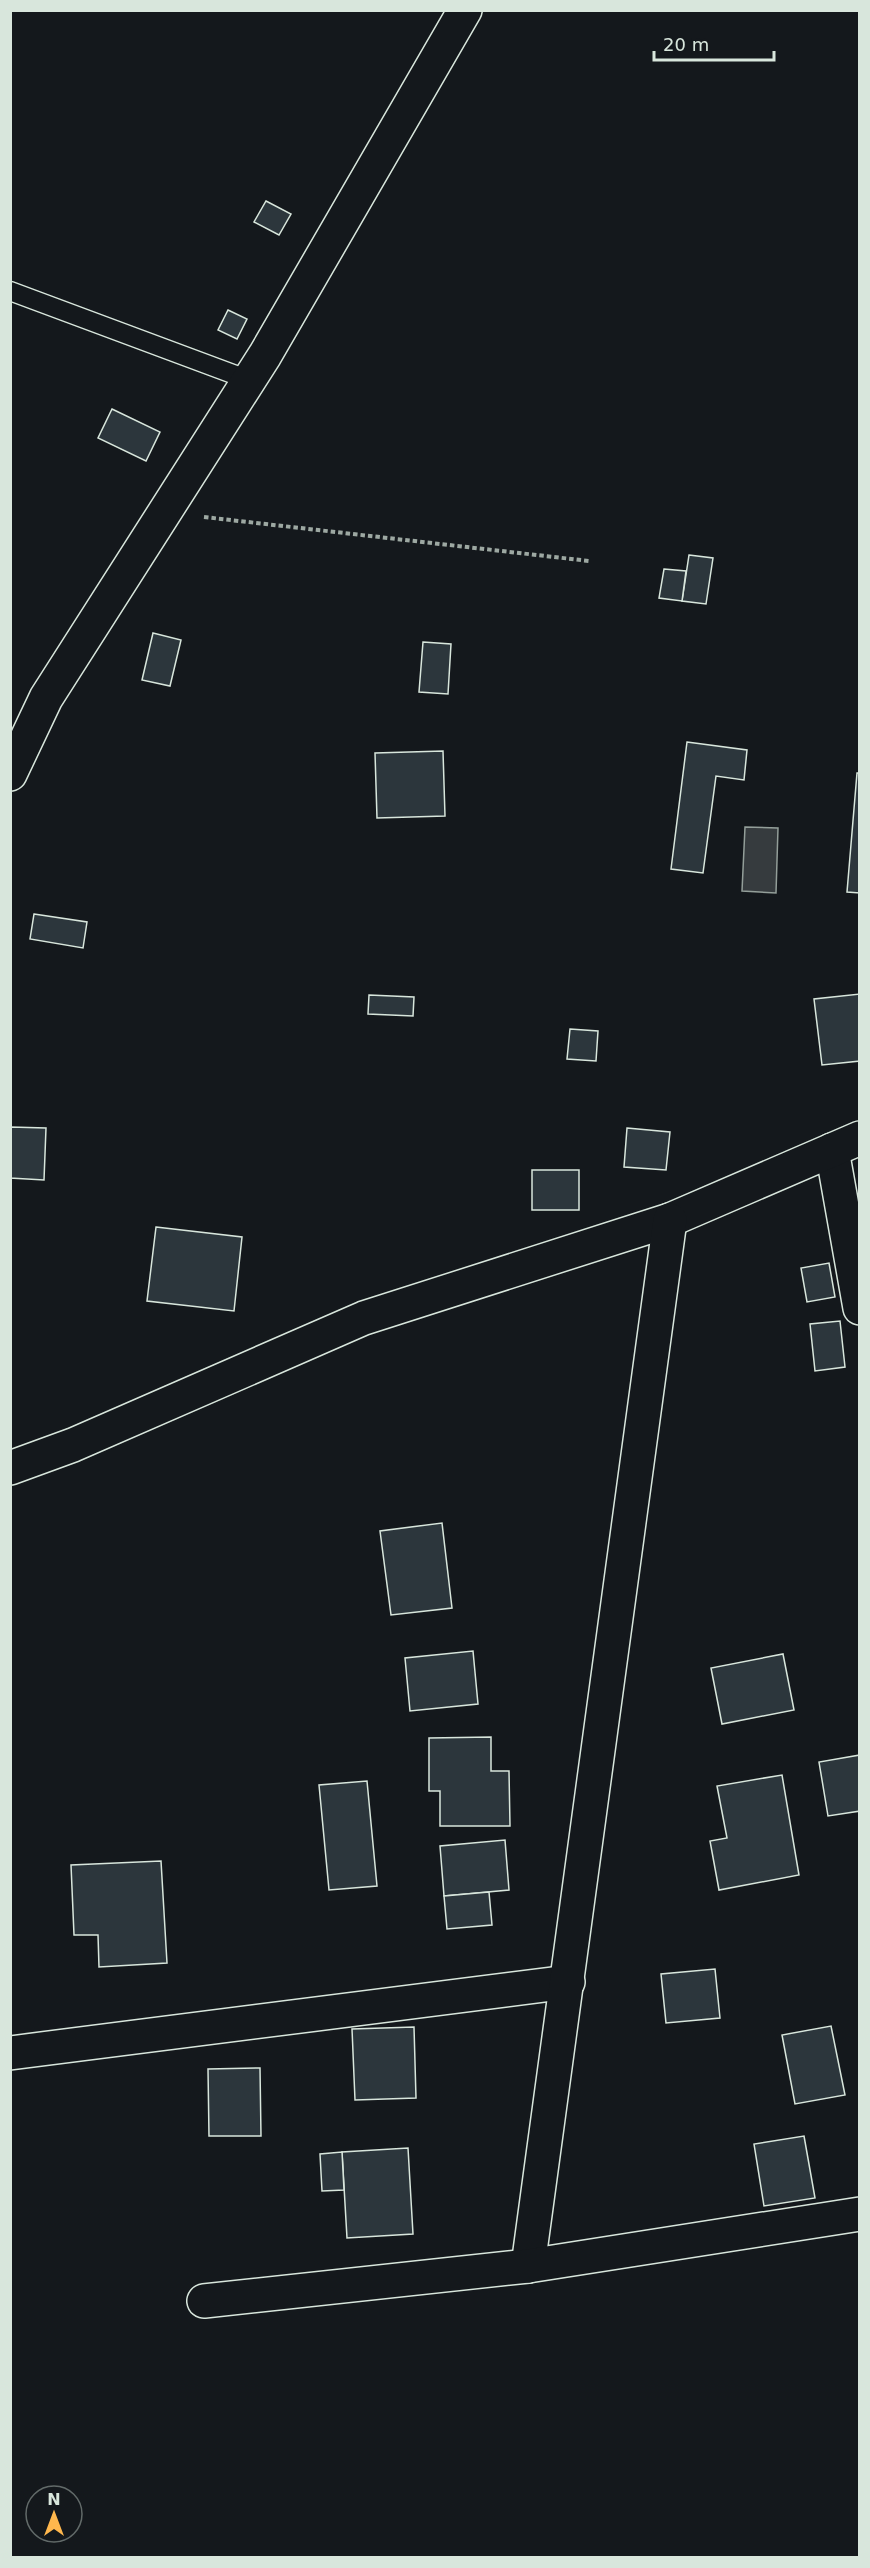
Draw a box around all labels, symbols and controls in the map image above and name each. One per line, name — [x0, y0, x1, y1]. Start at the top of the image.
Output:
scale bar — [654, 24, 774, 62]
text: 20 m — [663, 34, 709, 55]
north arrow — [24, 2484, 84, 2544]
text: N — [47, 2490, 61, 2509]

